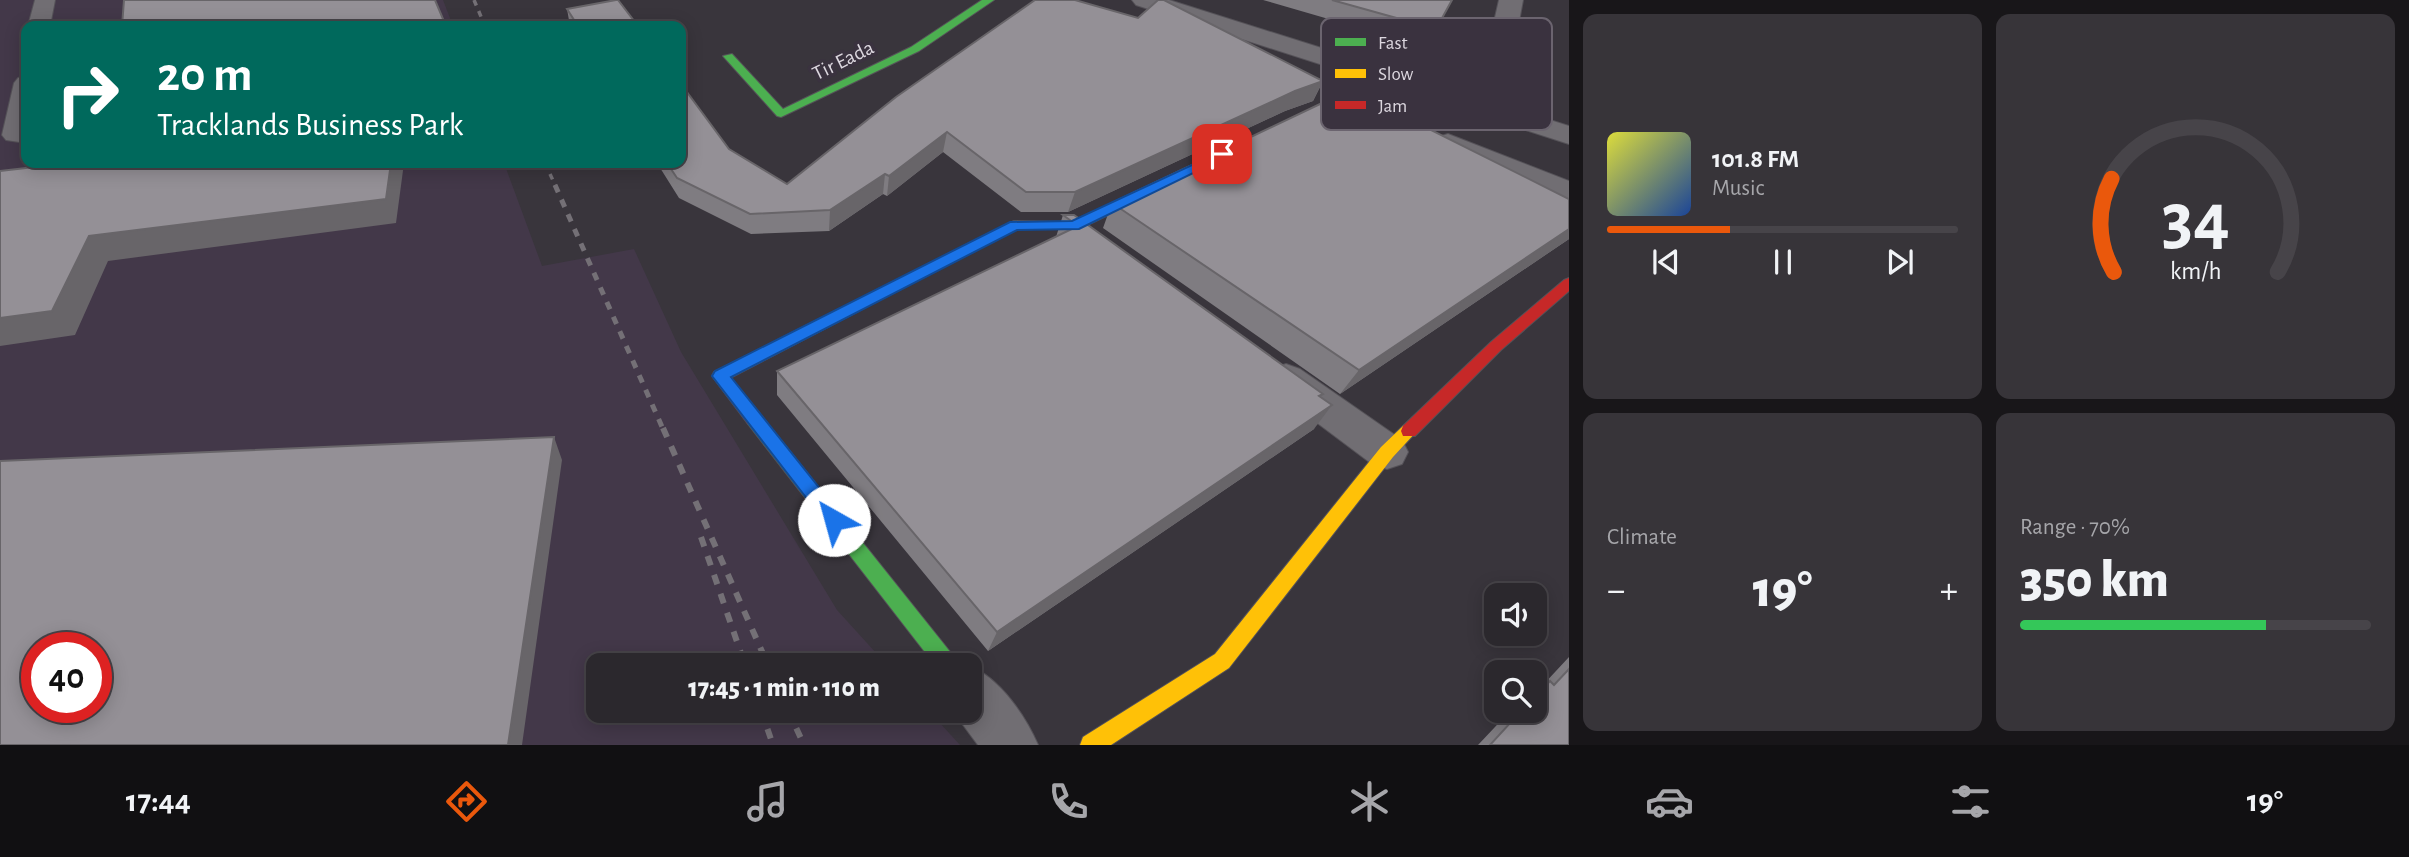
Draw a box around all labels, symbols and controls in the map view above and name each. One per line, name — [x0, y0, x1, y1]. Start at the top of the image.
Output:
legend — [1321, 18, 1552, 130]
text: Fast — [1378, 34, 1408, 53]
street label: Tir Eada — [809, 37, 878, 84]
icon: right — [42, 49, 133, 140]
text: 20 m — [157, 51, 253, 100]
text: Slow — [1378, 65, 1414, 84]
text: Jam — [1378, 97, 1407, 116]
text: Tracklands Business Park — [157, 109, 463, 141]
pin — [1192, 124, 1252, 184]
icon: arrive — [1203, 135, 1241, 173]
text: 101.8 FM — [1712, 146, 1799, 172]
text: Music — [1712, 177, 1764, 200]
text: 34 — [2162, 185, 2230, 258]
icon: previous — [1647, 243, 1685, 281]
icon: pause — [1764, 243, 1802, 281]
icon: next — [1881, 243, 1919, 281]
text: km/h — [2170, 259, 2221, 284]
position arrow — [797, 483, 871, 557]
text: Range · 70% — [2020, 516, 2130, 539]
text: Climate — [1607, 526, 1677, 549]
text: 350 km — [2020, 554, 2169, 606]
text: 19° — [1753, 564, 1812, 616]
text: − — [1607, 572, 1625, 610]
text: + — [1940, 572, 1958, 610]
map controls — [1484, 583, 1547, 723]
button: sound — [1484, 583, 1547, 646]
speed limit sign: 40 — [21, 632, 112, 723]
button: search — [1484, 660, 1547, 723]
text: 17:45 · 1 min · 110 m — [688, 675, 880, 701]
icon: directions — [442, 777, 491, 826]
icon: music — [743, 777, 792, 826]
icon: phone — [1044, 777, 1093, 826]
icon: climate — [1345, 777, 1394, 826]
icon: car — [1645, 777, 1694, 826]
icon: filters — [1946, 777, 1995, 826]
text: 17:44 — [126, 785, 191, 817]
text: 19° — [2247, 785, 2283, 817]

